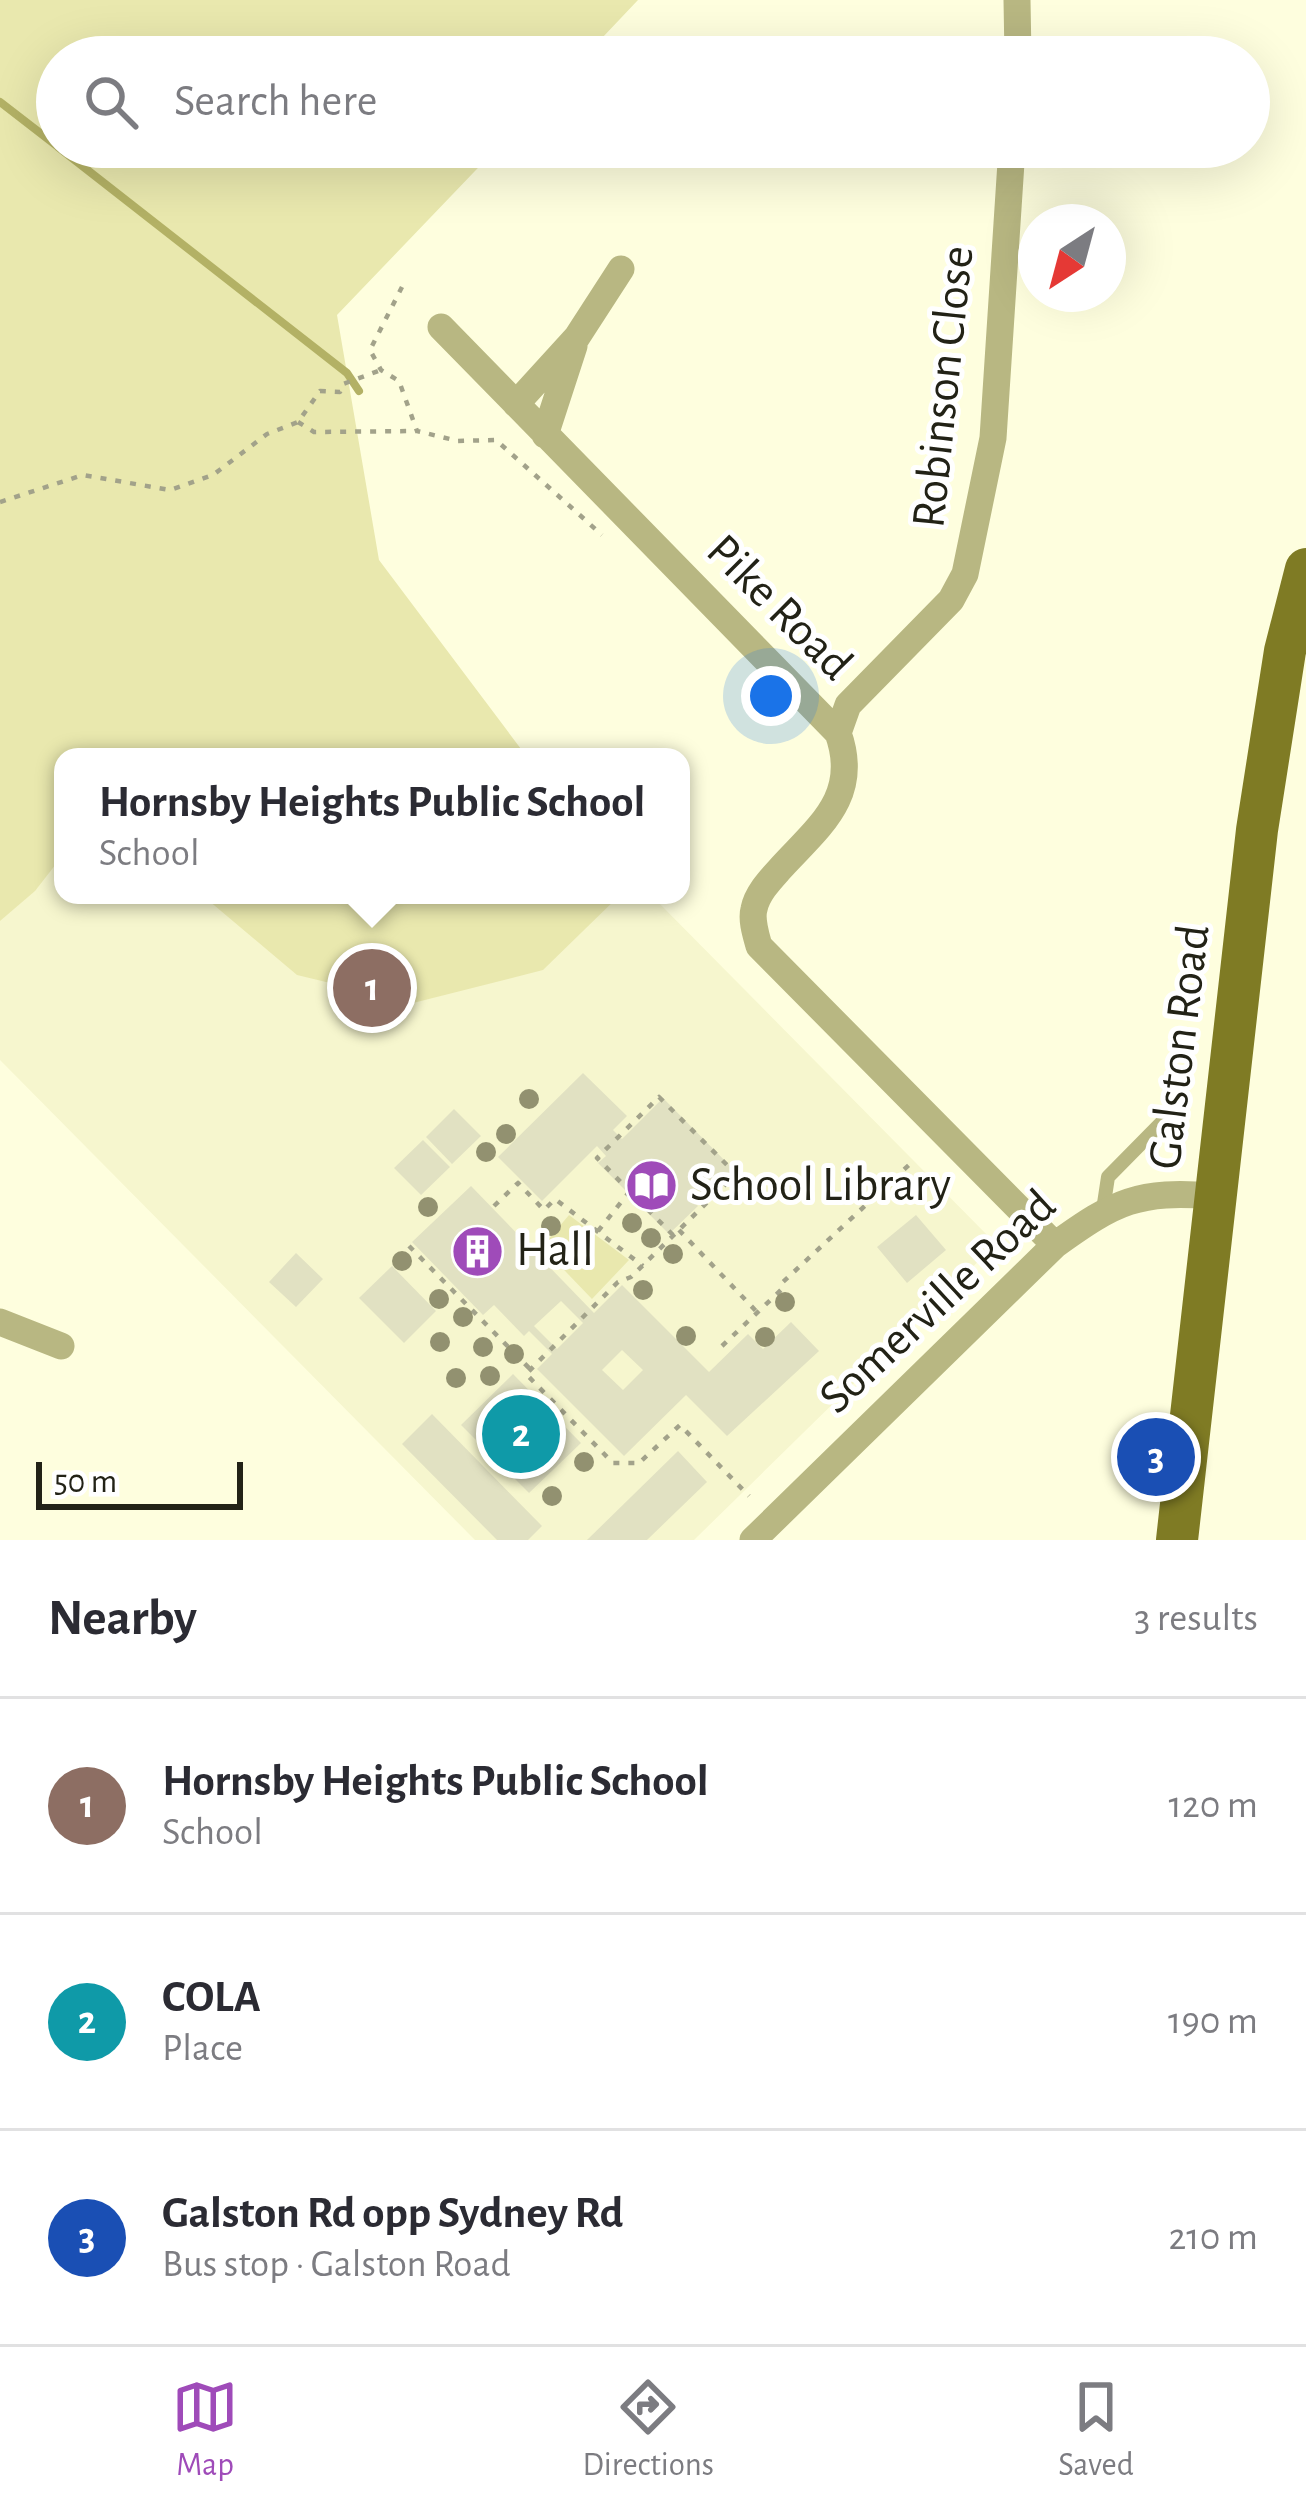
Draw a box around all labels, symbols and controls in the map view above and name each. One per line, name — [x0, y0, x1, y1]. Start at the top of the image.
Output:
search box — [36, 36, 1270, 168]
icon: search — [78, 69, 144, 135]
text: Search here — [174, 79, 377, 124]
north arrow — [1018, 204, 1126, 312]
street label: Robinson Close — [905, 244, 983, 530]
street label: Pike Road — [697, 526, 861, 690]
your location — [741, 666, 801, 726]
popup — [54, 748, 690, 904]
text: Hornsby Heights Public School — [99, 780, 645, 825]
text: School — [99, 834, 200, 873]
street label: Galston Road — [1141, 922, 1219, 1172]
pin: 1 — [333, 943, 411, 1033]
library icon: School Library — [623, 1158, 679, 1214]
place label: School Library — [690, 1162, 951, 1210]
street label: Somerville Road — [811, 1181, 1065, 1423]
building icon: Hall — [449, 1223, 505, 1279]
place label: Hall — [516, 1227, 594, 1275]
pin: 2 — [482, 1389, 560, 1479]
pin: 3 — [1117, 1412, 1195, 1502]
scale bar — [36, 1456, 243, 1509]
text: 50 m — [54, 1466, 117, 1499]
text: Nearby — [48, 1593, 197, 1644]
text: 3 results — [1134, 1599, 1258, 1638]
text: Hornsby Heights Public School — [162, 1759, 709, 1804]
text: 1 — [80, 1786, 94, 1825]
text: 120 m — [1169, 1786, 1258, 1825]
text: School — [162, 1813, 263, 1852]
text: COLA — [162, 1975, 261, 2020]
text: 2 — [78, 2002, 96, 2041]
text: 190 m — [1168, 2002, 1258, 2041]
text: Place — [162, 2029, 243, 2068]
text: Galston Rd opp Sydney Rd — [162, 2191, 623, 2236]
text: 3 — [79, 2218, 95, 2257]
text: 210 m — [1169, 2218, 1258, 2257]
text: Bus stop · Galston Road — [162, 2245, 511, 2284]
tab: Map — [172, 2374, 238, 2486]
tab: Directions — [582, 2374, 714, 2486]
tab: Saved — [1058, 2374, 1134, 2486]

